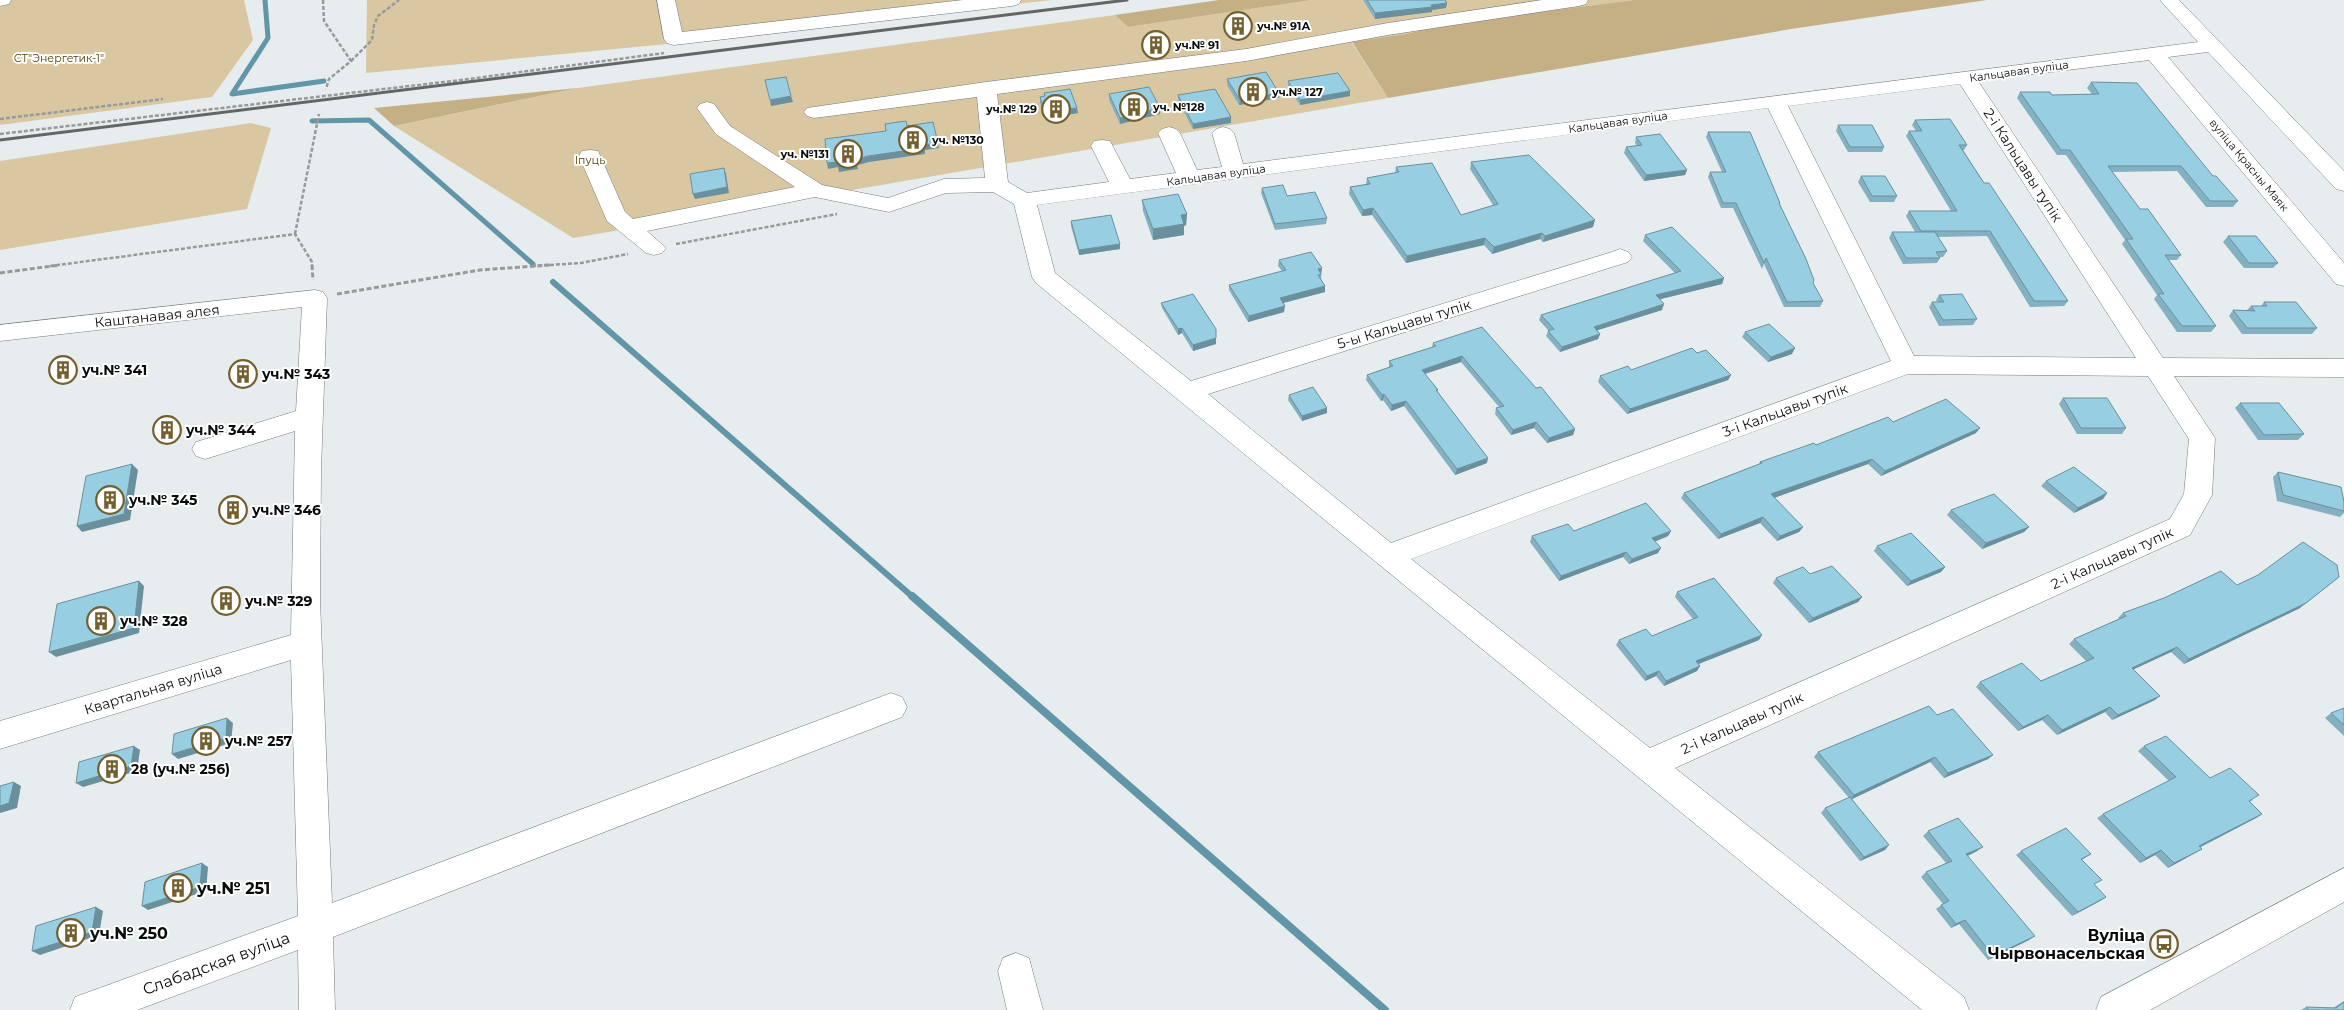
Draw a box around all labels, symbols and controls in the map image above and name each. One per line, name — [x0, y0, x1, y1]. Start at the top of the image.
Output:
building icon: уч.№ 91А — [1223, 11, 1253, 41]
place label: уч.№ 91А — [1256, 19, 1310, 33]
building icon: уч.№ 91 — [1141, 30, 1171, 60]
place label: уч.№ 91 — [1174, 38, 1219, 52]
park label: СТ"Энергетик-1" — [14, 51, 104, 65]
street label: Кальцавая вуліца — [1968, 57, 2070, 85]
building icon: уч.№ 127 — [1238, 77, 1268, 107]
place label: уч.№ 127 — [1271, 85, 1323, 99]
building icon: уч. №128 — [1119, 92, 1149, 122]
building icon: уч.№ 129 — [1041, 94, 1071, 124]
place label: уч. №128 — [1152, 100, 1204, 114]
place label: уч.№ 129 — [985, 102, 1037, 116]
street label: 2-і Кальцавы тупік — [1980, 105, 2066, 225]
street label: Кальцавая вуліца — [1567, 108, 1669, 136]
street label: вуліца Красны Маяк — [2206, 116, 2292, 214]
building icon: уч. №130 — [898, 125, 928, 155]
place label: уч. №130 — [931, 133, 984, 147]
building icon: уч. №131 — [833, 139, 863, 169]
place label: уч. №131 — [779, 147, 829, 161]
park label: Іпуць — [575, 153, 605, 167]
street label: Кальцавая вуліца — [1165, 161, 1267, 189]
street label: 5-ы Кальцавы тупік — [1335, 295, 1473, 353]
street label: Каштанавая алея — [93, 300, 221, 332]
building icon: уч.№ 341 — [48, 355, 78, 385]
building icon: уч.№ 343 — [228, 359, 258, 389]
place label: уч.№ 341 — [81, 361, 147, 379]
place label: уч.№ 343 — [261, 365, 330, 383]
street label: 3-і Кальцавы тупік — [1720, 379, 1850, 441]
building icon: уч.№ 344 — [152, 415, 182, 445]
place label: уч.№ 344 — [185, 421, 256, 439]
building icon: уч.№ 345 — [95, 485, 125, 515]
place label: уч.№ 345 — [128, 491, 197, 509]
building icon: уч.№ 346 — [218, 495, 248, 525]
place label: уч.№ 346 — [251, 501, 321, 519]
street label: 2-і Кальцавы тупік — [2048, 523, 2176, 593]
building icon: уч.№ 329 — [211, 586, 241, 616]
place label: уч.№ 329 — [244, 592, 313, 610]
building icon: уч.№ 328 — [86, 606, 116, 636]
place label: уч.№ 328 — [119, 612, 188, 630]
street label: Квартальная вуліца — [82, 659, 224, 719]
street label: 2-і Кальцавы тупік — [1678, 688, 1806, 758]
building icon: уч.№ 257 — [191, 726, 221, 756]
place label: уч.№ 257 — [224, 732, 293, 750]
building icon: 28 (уч.№ 256) — [97, 754, 127, 784]
place label: 28 (уч.№ 256) — [131, 760, 230, 778]
building icon: уч.№ 251 — [163, 873, 193, 903]
place label: уч.№ 251 — [196, 879, 270, 898]
building icon: уч.№ 250 — [56, 918, 86, 948]
place label: уч.№ 250 — [89, 924, 168, 943]
place label: Вуліца Чырвонасельская — [1988, 926, 2145, 963]
street label: Слабадская вуліца — [140, 928, 292, 999]
bus stop icon: Вуліца Чырвонасельская — [2149, 929, 2179, 959]

